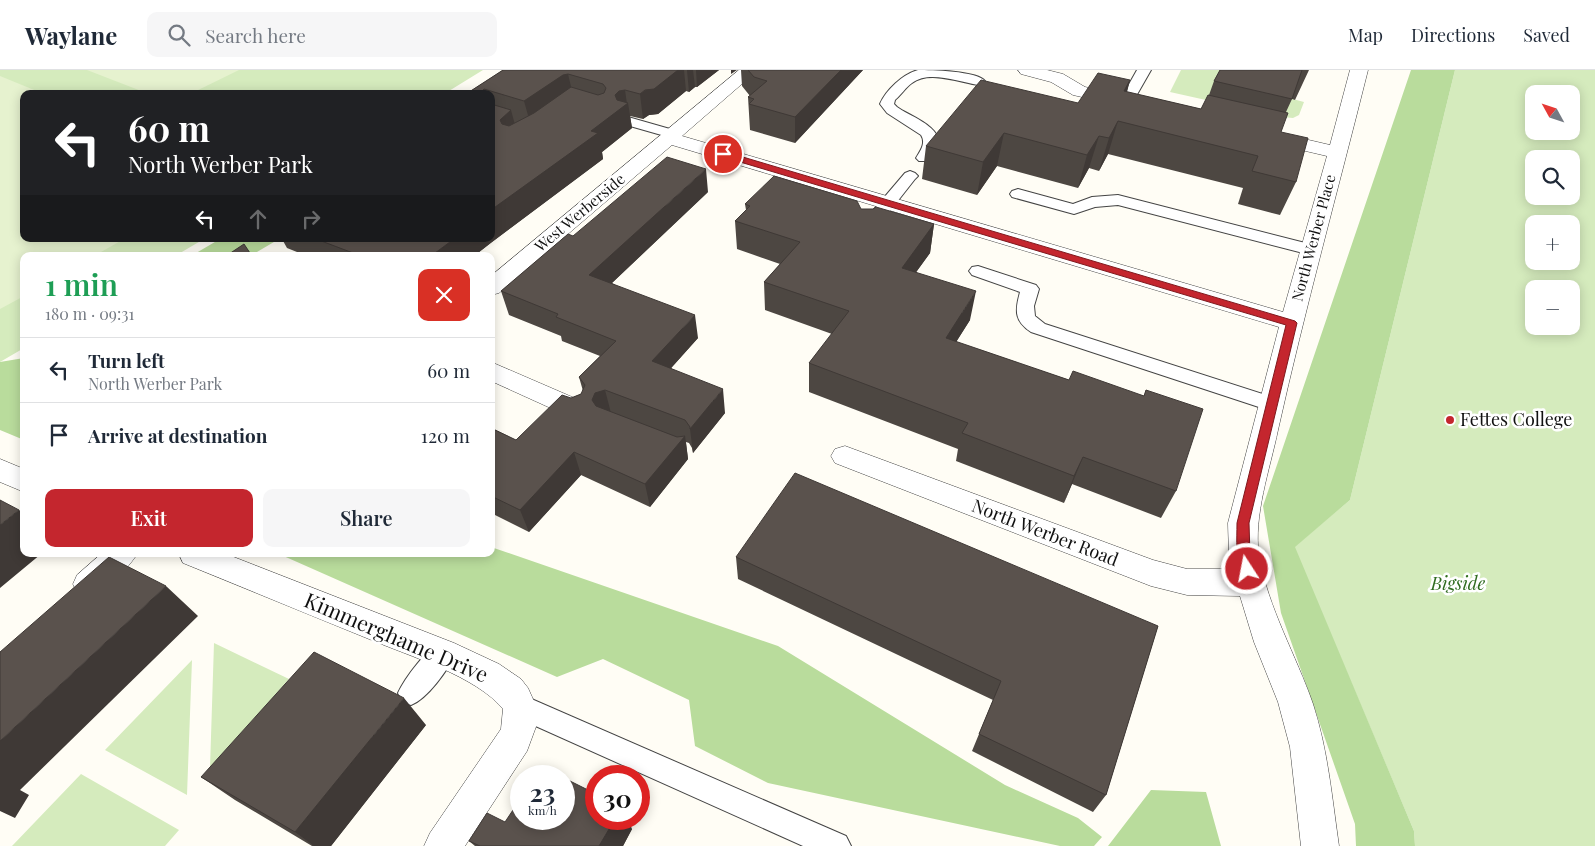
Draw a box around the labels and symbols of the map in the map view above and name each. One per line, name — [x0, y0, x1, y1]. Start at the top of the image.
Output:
north arrow — [1525, 85, 1580, 140]
pin — [702, 133, 744, 175]
street label: West Werberside — [529, 169, 629, 256]
street label: North Werber Place — [1286, 172, 1340, 303]
place label: Fettes College — [1460, 407, 1572, 431]
marker: Fettes College — [1444, 414, 1456, 426]
street label: North Werber Road — [969, 493, 1123, 571]
position arrow — [1220, 542, 1272, 594]
park label: Bigside — [1430, 571, 1486, 595]
street label: Kimmerghame Drive — [301, 585, 493, 688]
speed limit sign: 30 — [585, 765, 650, 830]

